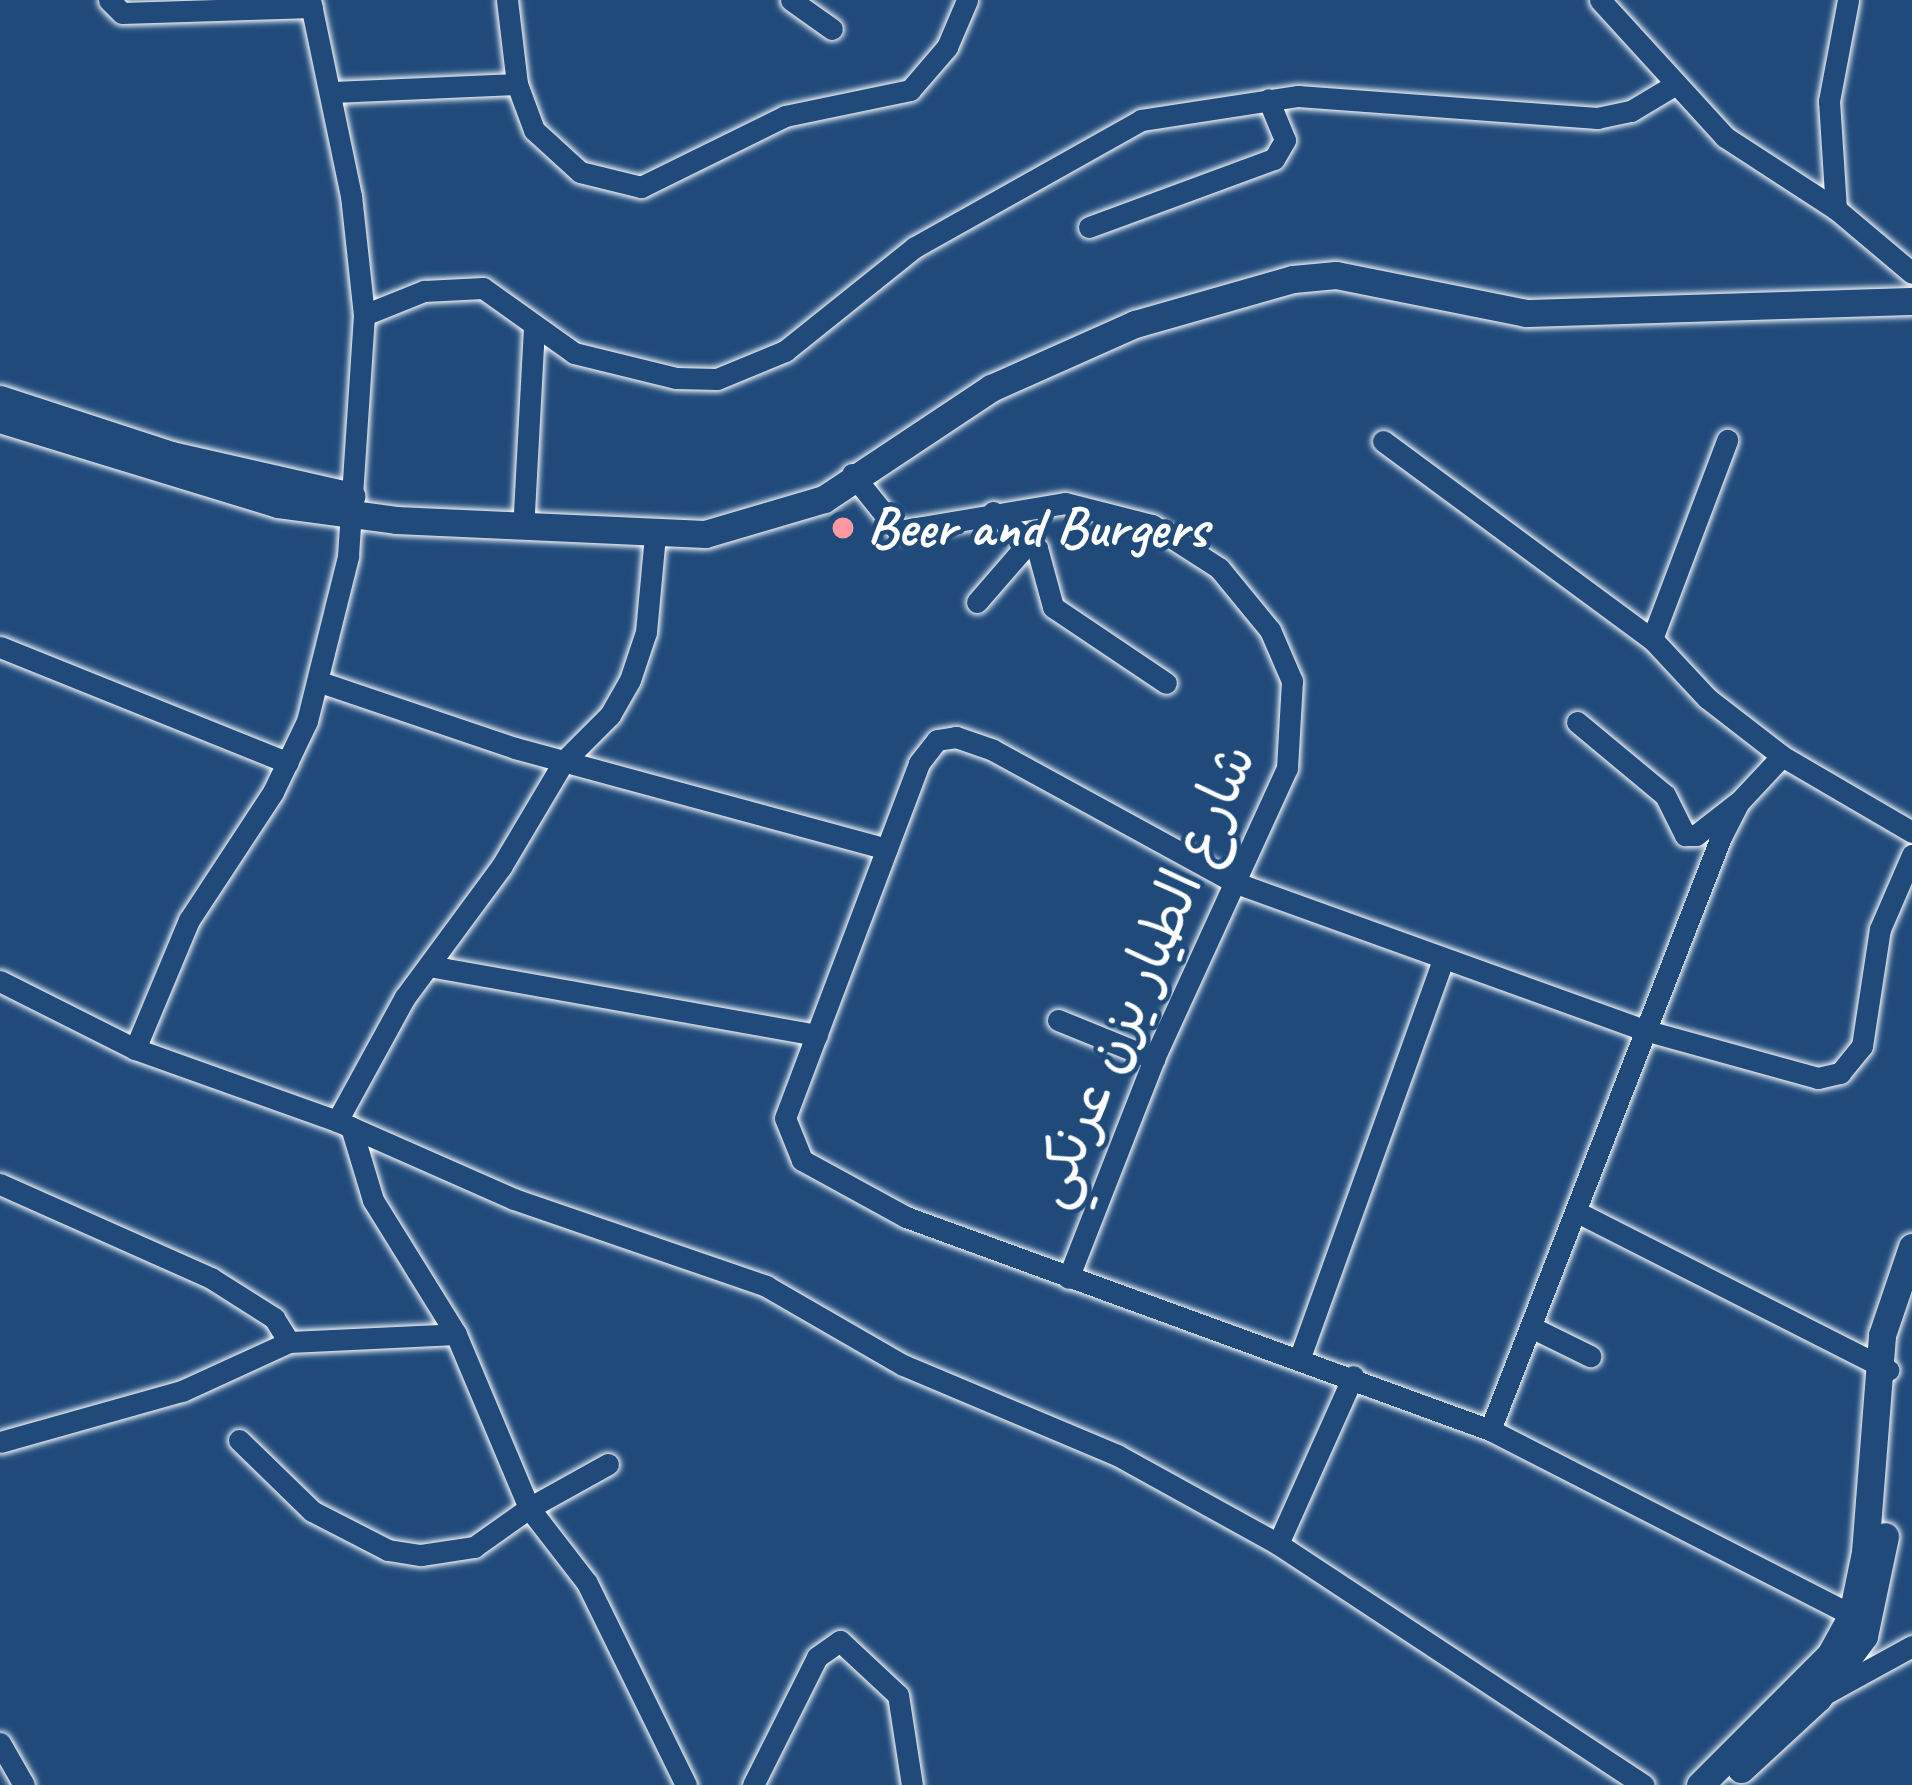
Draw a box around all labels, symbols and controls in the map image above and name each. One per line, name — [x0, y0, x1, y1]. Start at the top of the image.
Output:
place label: Beer and Burgers — [867, 494, 1209, 562]
marker: Beer and Burgers — [830, 515, 856, 541]
street label: شارع الطيار يزن عرنكي — [1014, 733, 1270, 1217]

